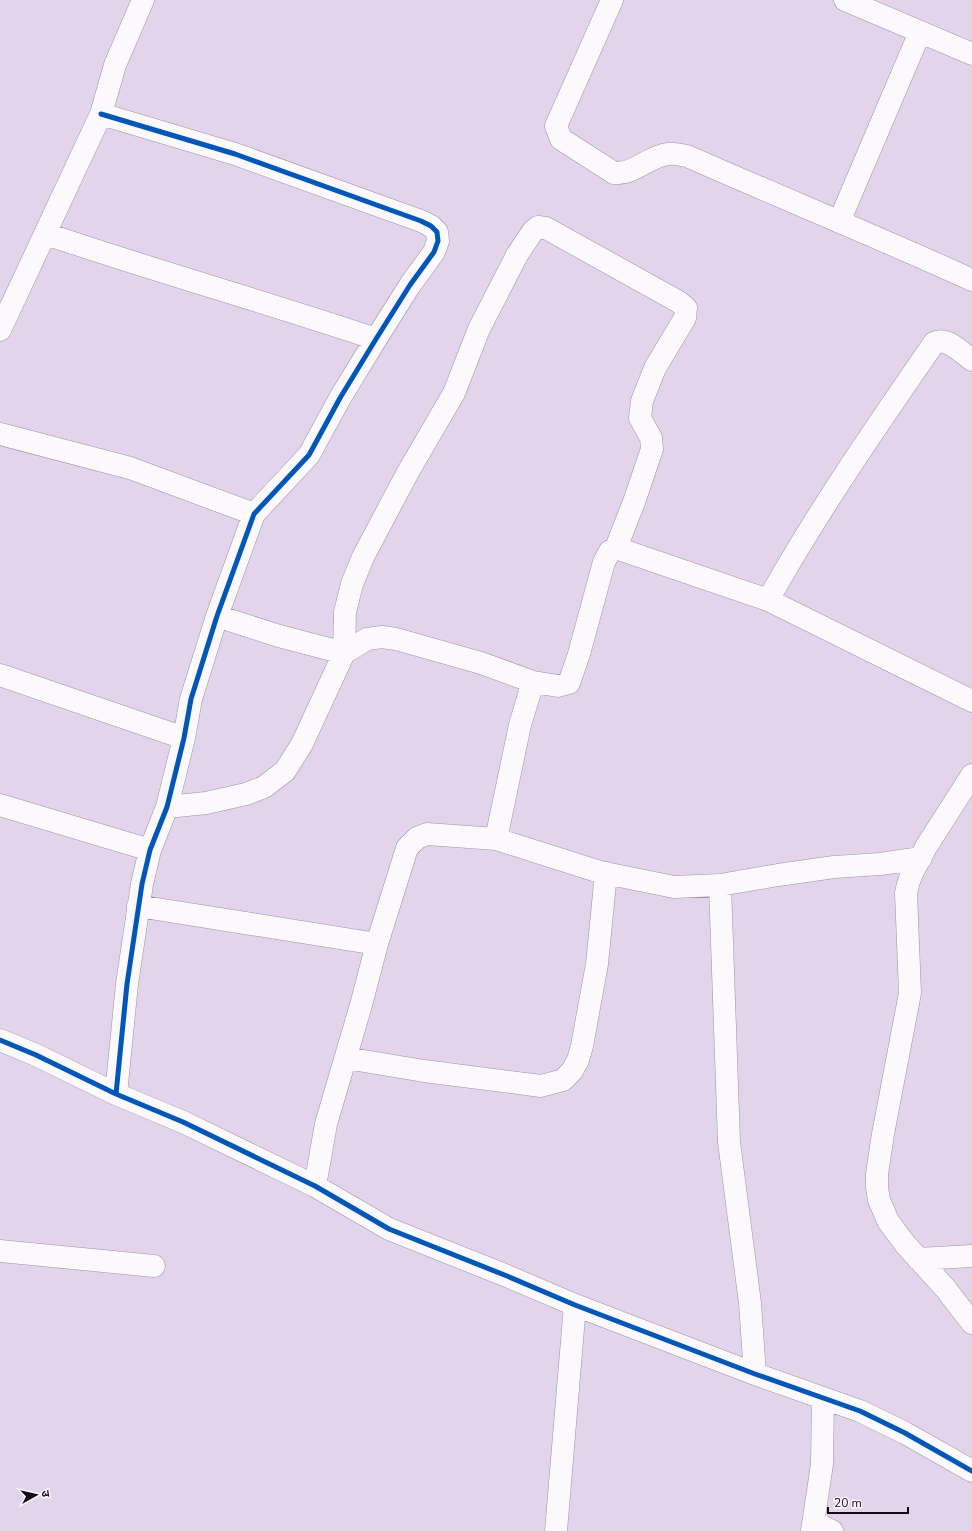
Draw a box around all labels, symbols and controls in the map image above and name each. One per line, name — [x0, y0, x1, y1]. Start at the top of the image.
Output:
north arrow — [16, 1475, 56, 1515]
text: उ — [38, 1489, 53, 1498]
scale bar — [828, 1489, 908, 1515]
text: 20 m — [834, 1495, 862, 1511]

